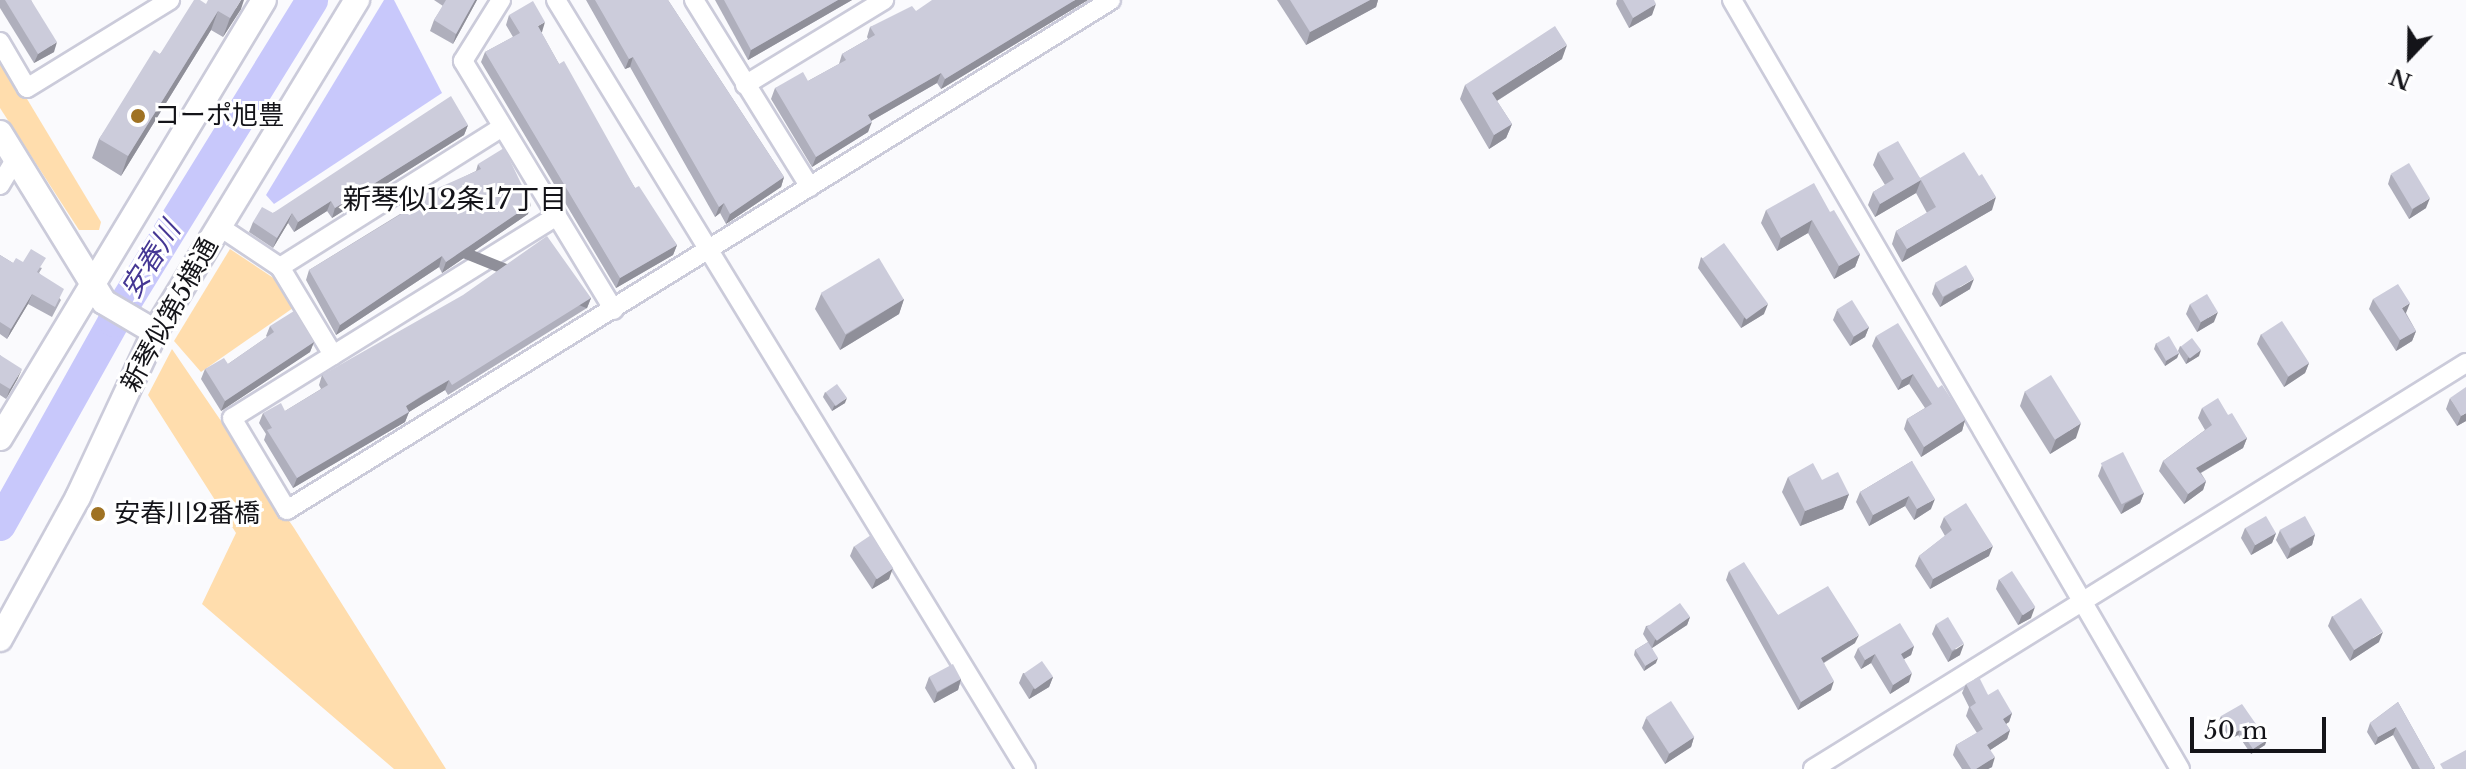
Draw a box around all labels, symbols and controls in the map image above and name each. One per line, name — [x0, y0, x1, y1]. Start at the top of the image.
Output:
north arrow — [2370, 16, 2450, 96]
text: N — [2386, 62, 2415, 95]
place label: コーポ旭豊 — [154, 100, 284, 132]
marker: コーポ旭豊 — [129, 107, 147, 125]
district label: 新琴似12条17丁目 — [343, 183, 567, 217]
water label: 安春川 — [114, 215, 188, 305]
street label: 新琴似第5横通 — [115, 233, 225, 397]
place label: 安春川2番橋 — [114, 498, 260, 530]
marker: 安春川2番橋 — [89, 505, 107, 523]
scale bar — [2194, 701, 2330, 751]
text: 50 m — [2204, 716, 2267, 745]

